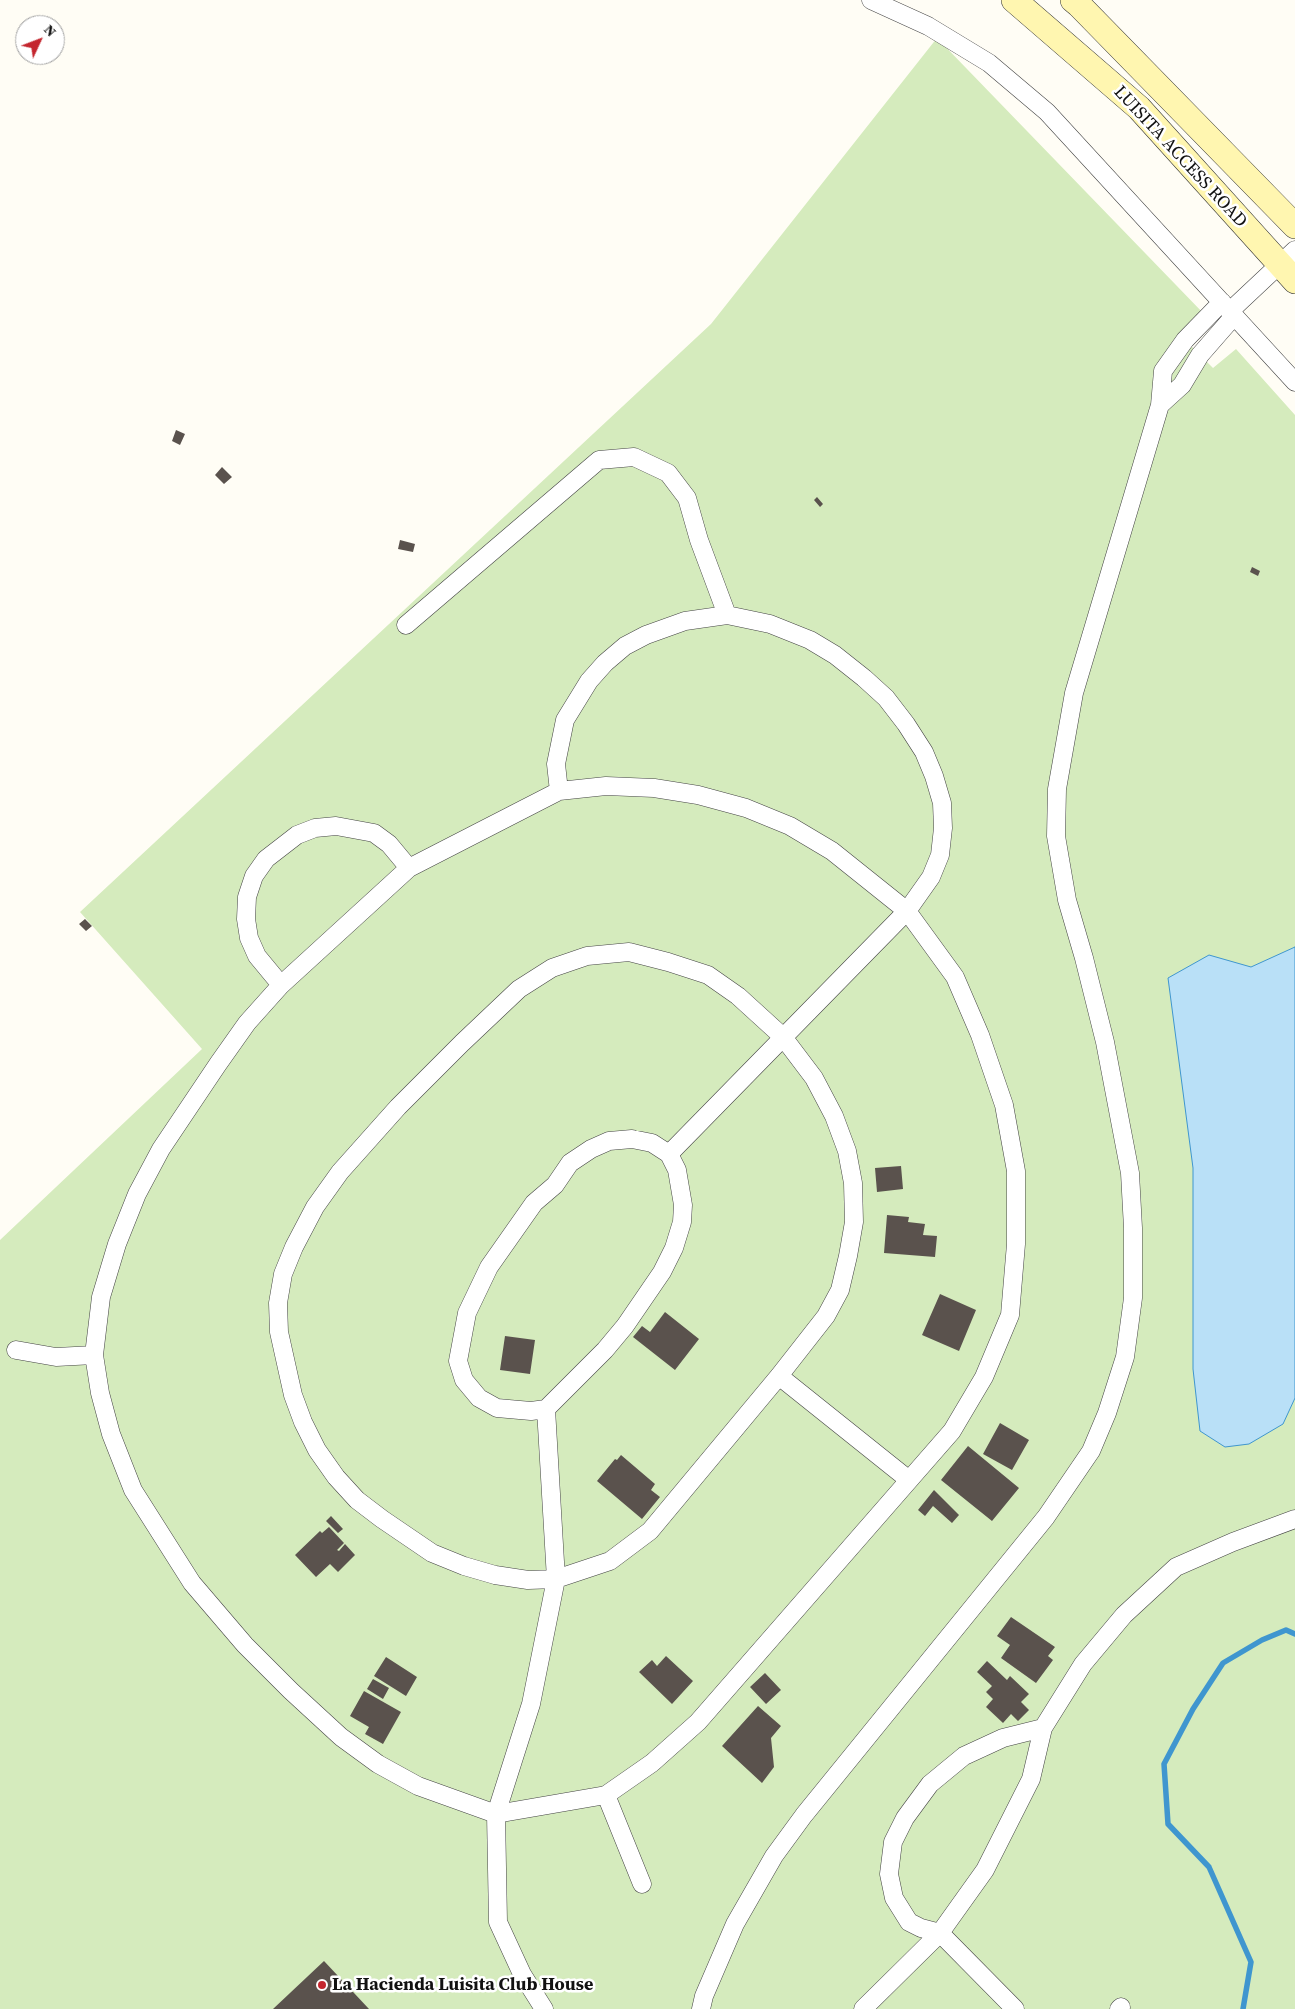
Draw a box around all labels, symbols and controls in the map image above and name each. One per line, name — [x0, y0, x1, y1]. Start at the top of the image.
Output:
north arrow — [15, 15, 65, 65]
text: N — [39, 20, 61, 41]
street label: LUISITA ACCESS ROAD — [1109, 82, 1251, 232]
place label: La Hacienda Luisita Club House — [332, 1974, 593, 1996]
marker: La Hacienda Luisita Club House — [316, 1979, 328, 1991]

